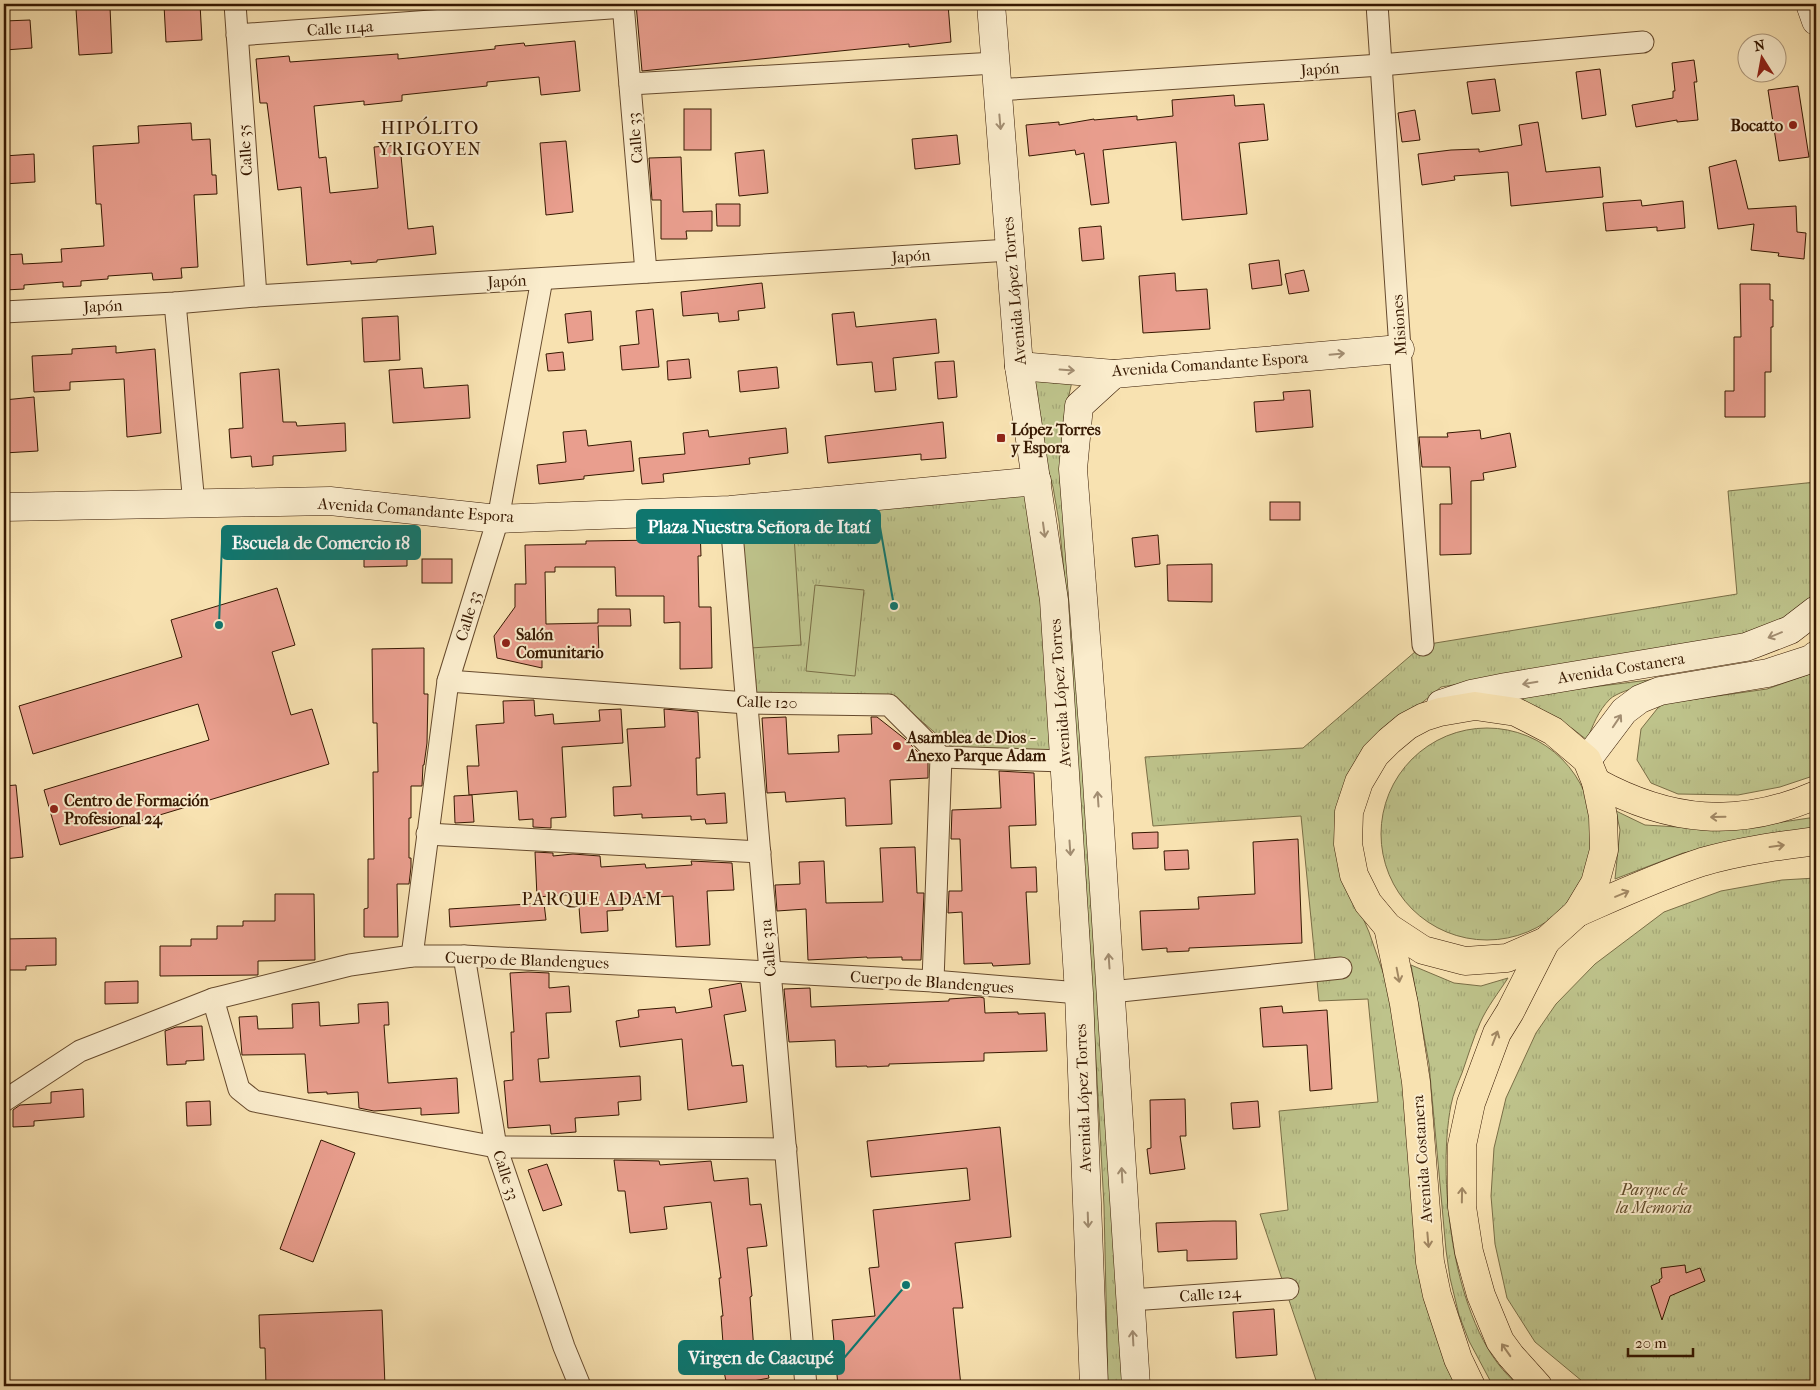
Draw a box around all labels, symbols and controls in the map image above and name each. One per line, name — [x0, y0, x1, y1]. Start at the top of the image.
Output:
street label: Calle 114a — [306, 16, 374, 40]
north arrow — [1738, 32, 1788, 82]
text: N — [1753, 36, 1767, 55]
street label: Japón — [1298, 58, 1341, 80]
street label: Calle 33 — [623, 112, 647, 164]
one-way arrow — [995, 114, 1005, 130]
district label: HIPÓLITO YRIGOYEN — [377, 116, 482, 160]
place label: Bocatto — [1730, 116, 1783, 135]
marker: Bocatto — [1787, 119, 1799, 131]
street label: Calle 35 — [234, 123, 256, 176]
street label: Avenida López Torres — [998, 216, 1030, 367]
street label: Japón — [889, 245, 932, 267]
street label: Japón — [485, 270, 528, 292]
street label: Misiones — [1387, 294, 1411, 356]
street label: Japón — [81, 295, 124, 317]
street label: Avenida Comandante Espora — [1110, 348, 1309, 380]
one-way arrow — [1329, 350, 1345, 359]
one-way arrow — [1059, 365, 1075, 375]
place label: López Torres y Espora — [1011, 420, 1101, 458]
marker: López Torres y Espora — [995, 432, 1007, 444]
street label: Avenida Comandante Espora — [316, 494, 515, 526]
callout: Plaza Nuestra Señora de Itatí — [637, 510, 880, 543]
text: Plaza Nuestra Señora de Itatí — [648, 517, 871, 538]
one-way arrow — [1039, 521, 1049, 537]
callout: Escuela de Comercio 18 — [222, 526, 420, 559]
text: Escuela de Comercio 18 — [232, 533, 410, 554]
street label: Calle 33 — [451, 589, 485, 643]
street label: Avenida López Torres — [1045, 618, 1075, 769]
place label: Salón Comunitario — [516, 625, 604, 662]
one-way arrow — [1768, 631, 1783, 641]
marker: Salón Comunitario — [500, 637, 512, 649]
street label: Avenida Costanera — [1555, 648, 1686, 688]
one-way arrow — [1523, 678, 1539, 688]
street label: Calle 120 — [736, 691, 798, 713]
one-way arrow — [1612, 714, 1622, 728]
place label: Asamblea de Dios - Anexo Parque Adam — [906, 728, 1047, 766]
marker: Asamblea de Dios - Anexo Parque Adam — [891, 740, 903, 752]
place label: Centro de Formación Profesional 24 — [64, 791, 210, 829]
one-way arrow — [1094, 791, 1103, 807]
marker: Centro de Formación Profesional 24 — [48, 803, 60, 815]
one-way arrow — [1710, 812, 1726, 821]
one-way arrow — [1066, 840, 1075, 856]
one-way arrow — [1768, 841, 1784, 851]
one-way arrow — [1614, 888, 1629, 898]
district label: PARQUE ADAM — [522, 889, 662, 910]
street label: Calle 31a — [756, 918, 780, 978]
street label: Cuerpo de Blandengues — [445, 948, 609, 972]
one-way arrow — [1104, 953, 1113, 969]
one-way arrow — [1394, 966, 1403, 982]
street label: Cuerpo de Blandengues — [849, 967, 1015, 997]
street label: Avenida López Torres — [1071, 1023, 1095, 1174]
one-way arrow — [1491, 1031, 1501, 1046]
street label: Avenida Costanera — [1408, 1094, 1436, 1225]
street label: Calle 33 — [489, 1148, 523, 1202]
one-way arrow — [1117, 1168, 1126, 1184]
park label: Parque de la Memoria — [1615, 1180, 1692, 1217]
one-way arrow — [1457, 1187, 1467, 1204]
one-way arrow — [1083, 1212, 1092, 1228]
one-way arrow — [1423, 1232, 1433, 1248]
street label: Calle 124 — [1179, 1282, 1242, 1306]
scale bar — [1628, 1325, 1692, 1357]
one-way arrow — [1129, 1330, 1138, 1346]
text: 20 m — [1635, 1334, 1667, 1352]
callout: Virgen de Caacupé — [679, 1341, 844, 1374]
one-way arrow — [1501, 1343, 1511, 1357]
text: Virgen de Caacupé — [687, 1348, 834, 1369]

